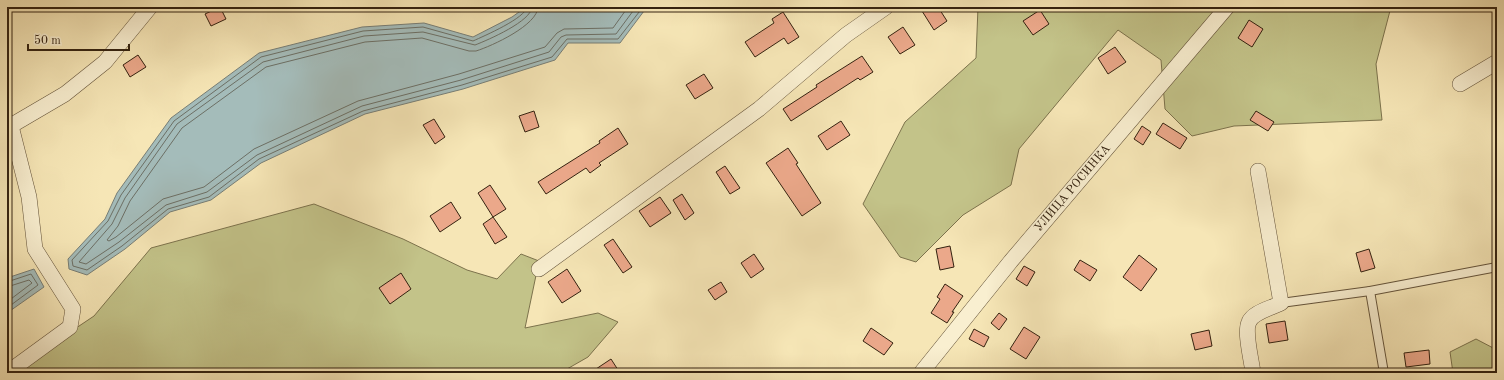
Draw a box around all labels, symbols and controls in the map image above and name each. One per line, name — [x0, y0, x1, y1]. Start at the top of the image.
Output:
scale bar — [28, 26, 129, 52]
text: 50 m — [34, 34, 61, 47]
street label: УЛИЦА РОСИНКА — [1033, 143, 1113, 234]

